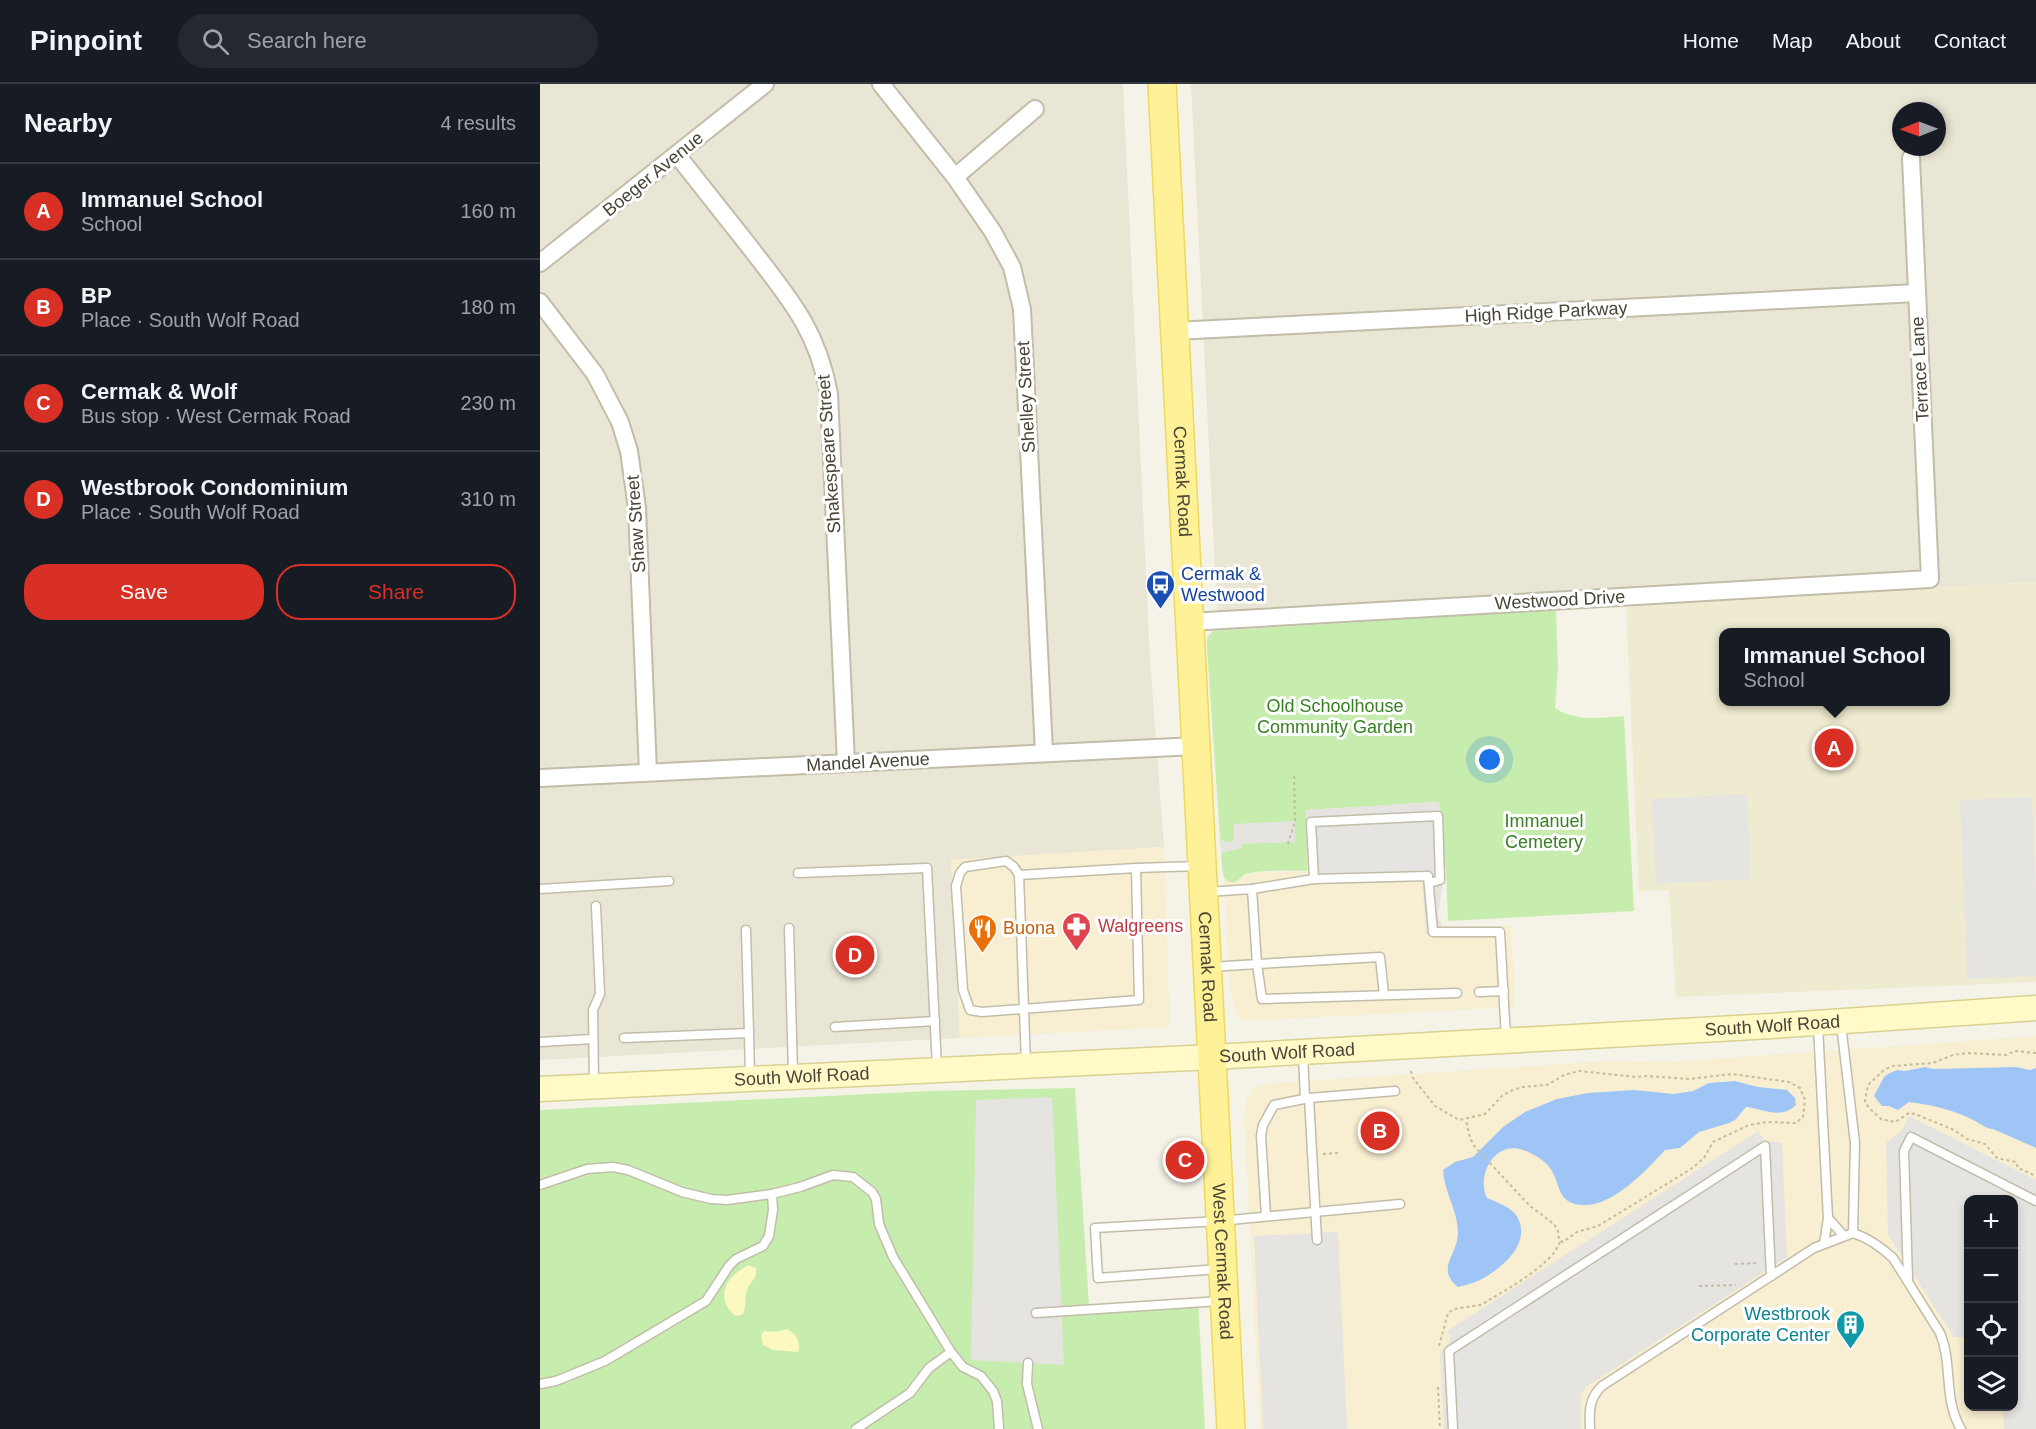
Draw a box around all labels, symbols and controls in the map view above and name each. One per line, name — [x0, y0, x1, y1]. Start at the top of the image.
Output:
search box — [178, 14, 598, 68]
text: Pinpoint — [30, 25, 142, 56]
icon: search — [199, 25, 232, 58]
text: Search here — [247, 28, 367, 53]
text: Home — [1683, 29, 1739, 52]
text: Map — [1772, 29, 1813, 52]
text: About — [1846, 29, 1901, 52]
text: Contact — [1934, 29, 2006, 52]
north arrow — [1892, 102, 1946, 156]
text: Nearby — [24, 108, 112, 138]
text: 4 results — [440, 112, 516, 134]
street label: Boeger Avenue — [599, 128, 707, 220]
text: Immanuel School — [81, 187, 263, 212]
text: A — [36, 200, 51, 222]
text: 160 m — [460, 200, 516, 222]
text: School — [81, 213, 142, 235]
text: BP — [81, 283, 112, 308]
text: B — [36, 296, 51, 318]
text: 180 m — [460, 296, 516, 318]
street label: High Ridge Parkway — [1464, 298, 1628, 326]
text: Place · South Wolf Road — [81, 309, 300, 331]
street label: Terrace Lane — [1907, 316, 1933, 422]
street label: Shelley Street — [1013, 341, 1039, 453]
street label: Shakespeare Street — [813, 374, 845, 534]
text: Cermak & Wolf — [81, 379, 237, 404]
text: C — [36, 392, 51, 414]
text: 230 m — [460, 392, 516, 414]
text: Bus stop · West Cermak Road — [81, 405, 351, 427]
street label: Cermak Road — [1170, 425, 1195, 537]
street label: Shaw Street — [623, 474, 649, 574]
text: Westbrook Condominium — [81, 475, 348, 500]
text: D — [36, 488, 51, 510]
text: 310 m — [460, 488, 516, 510]
text: Place · South Wolf Road — [81, 501, 300, 523]
button: Save — [24, 564, 264, 620]
button: Share — [276, 564, 516, 620]
place label: Cermak & Westwood — [1181, 564, 1265, 605]
bus stop icon: Cermak & Westwood — [1144, 568, 1176, 610]
street label: Westwood Drive — [1494, 587, 1626, 613]
popup — [1719, 628, 1950, 706]
text: Immanuel School — [1743, 643, 1926, 668]
text: School — [1743, 669, 1805, 691]
park label: Old Schoolhouse Community Garden — [1257, 696, 1413, 737]
pin: A — [1814, 726, 1854, 770]
your location — [1475, 745, 1504, 774]
street label: Mandel Avenue — [806, 749, 930, 775]
park label: Immanuel Cemetery — [1504, 811, 1584, 852]
pharmacy icon: Walgreens — [1061, 910, 1093, 952]
street label: Cermak Road — [1194, 911, 1220, 1023]
restaurant icon: Buona — [966, 912, 998, 954]
place label: Walgreens — [1098, 916, 1183, 936]
place label: Buona — [1003, 918, 1056, 938]
pin: D — [836, 932, 874, 978]
street label: South Wolf Road — [1704, 1011, 1841, 1040]
street label: South Wolf Road — [1219, 1039, 1356, 1067]
street label: South Wolf Road — [733, 1063, 870, 1090]
pin: B — [1360, 1108, 1400, 1154]
pin: C — [1166, 1138, 1204, 1182]
street label: West Cermak Road — [1208, 1183, 1236, 1340]
map controls — [1964, 1195, 2018, 1411]
button: + — [1964, 1195, 2018, 1249]
button: − — [1964, 1249, 2018, 1303]
button: locate — [1964, 1303, 2018, 1357]
place label: Westbrook Corporate Center — [1691, 1304, 1831, 1345]
building icon: Westbrook Corporate Center — [1835, 1308, 1867, 1350]
button: layers — [1964, 1357, 2018, 1411]

